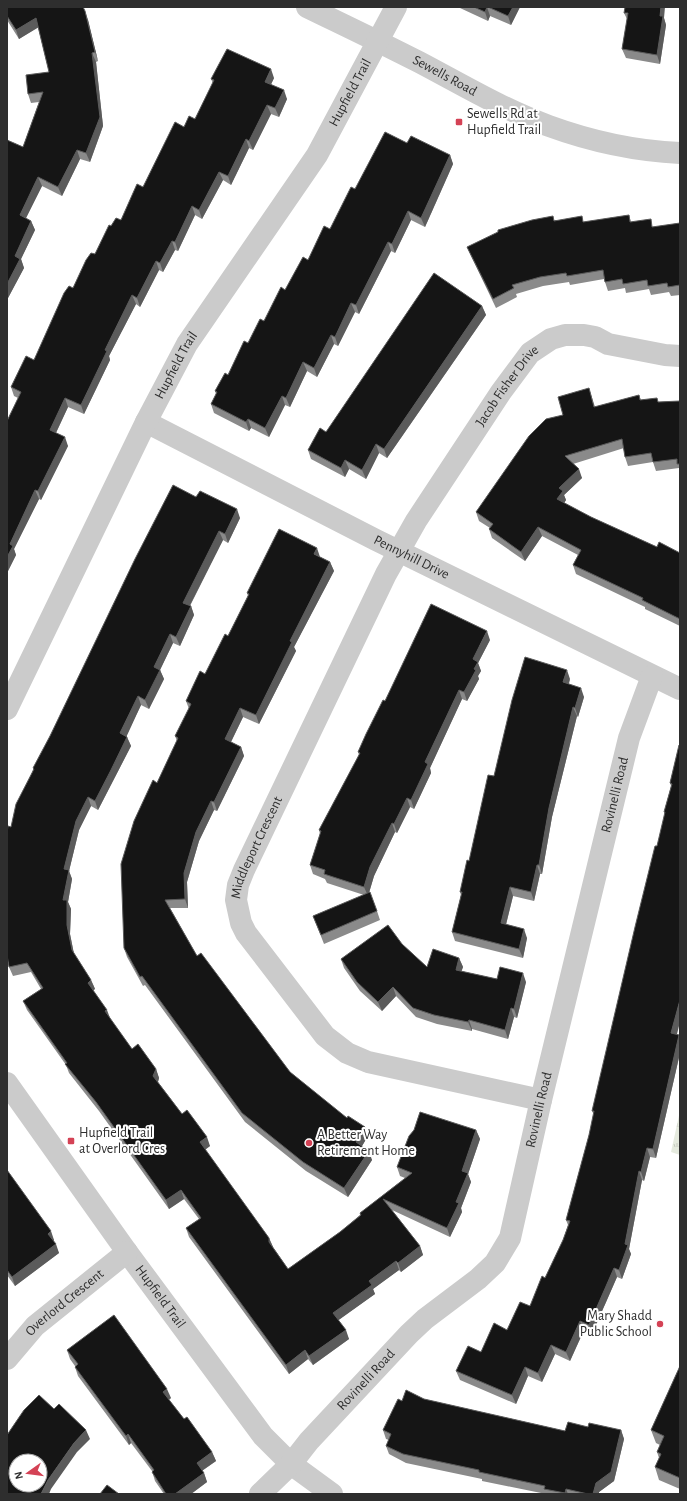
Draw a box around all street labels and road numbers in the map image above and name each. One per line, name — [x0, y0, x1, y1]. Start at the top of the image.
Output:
street label: Sewells Road — [410, 53, 479, 99]
street label: Hupfield Trail — [327, 57, 374, 129]
street label: Hupfield Trail — [152, 329, 200, 401]
street label: Jacob Fisher Drive — [473, 342, 541, 429]
street label: Pennyhill Drive — [371, 533, 451, 582]
street label: Rovinelli Road — [599, 756, 631, 834]
street label: Middleport Crescent — [229, 794, 286, 900]
street label: Rovinelli Road — [523, 1070, 555, 1149]
street label: Hupfield Trail — [132, 1263, 188, 1331]
street label: Overlord Crescent — [23, 1266, 107, 1339]
street label: Rovinelli Road — [335, 1347, 398, 1413]

